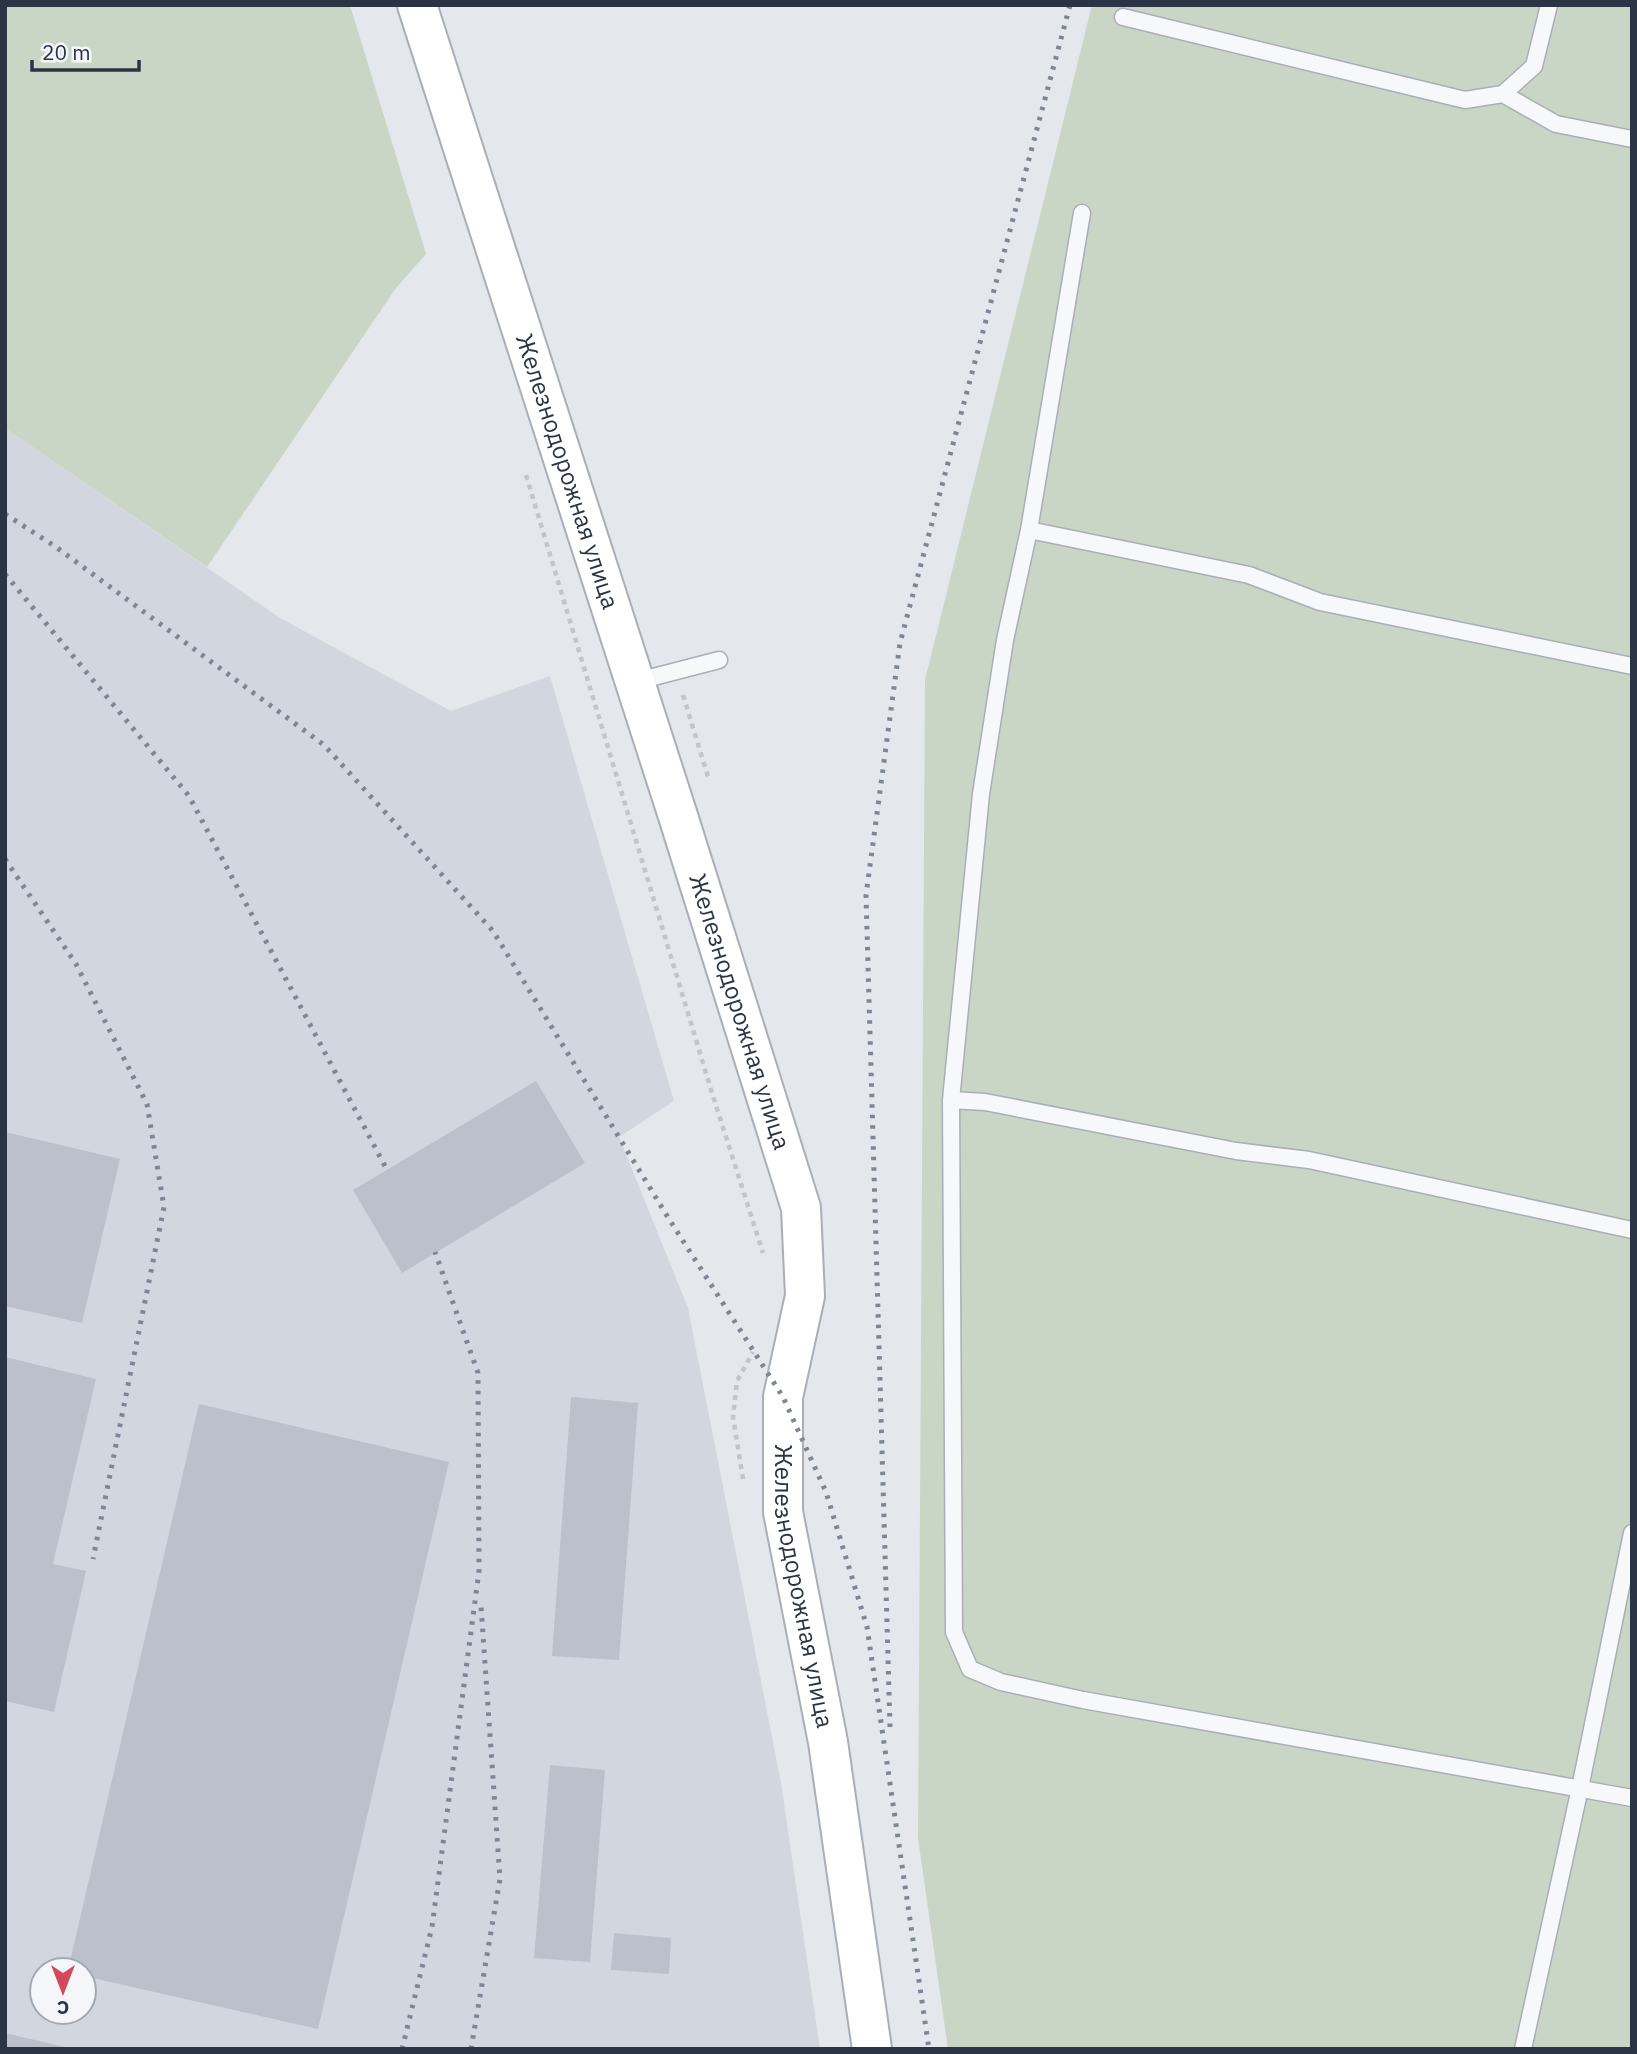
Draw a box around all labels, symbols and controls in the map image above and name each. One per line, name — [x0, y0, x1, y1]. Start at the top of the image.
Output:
scale bar — [32, 28, 138, 72]
text: 20 m — [42, 38, 91, 66]
street label: Железнодорожная улица — [509, 329, 627, 613]
street label: Железнодорожная улица — [682, 869, 799, 1153]
street label: Железнодорожная улица — [767, 1444, 842, 1731]
north arrow — [28, 1956, 98, 2026]
text: С — [57, 1996, 69, 2020]

